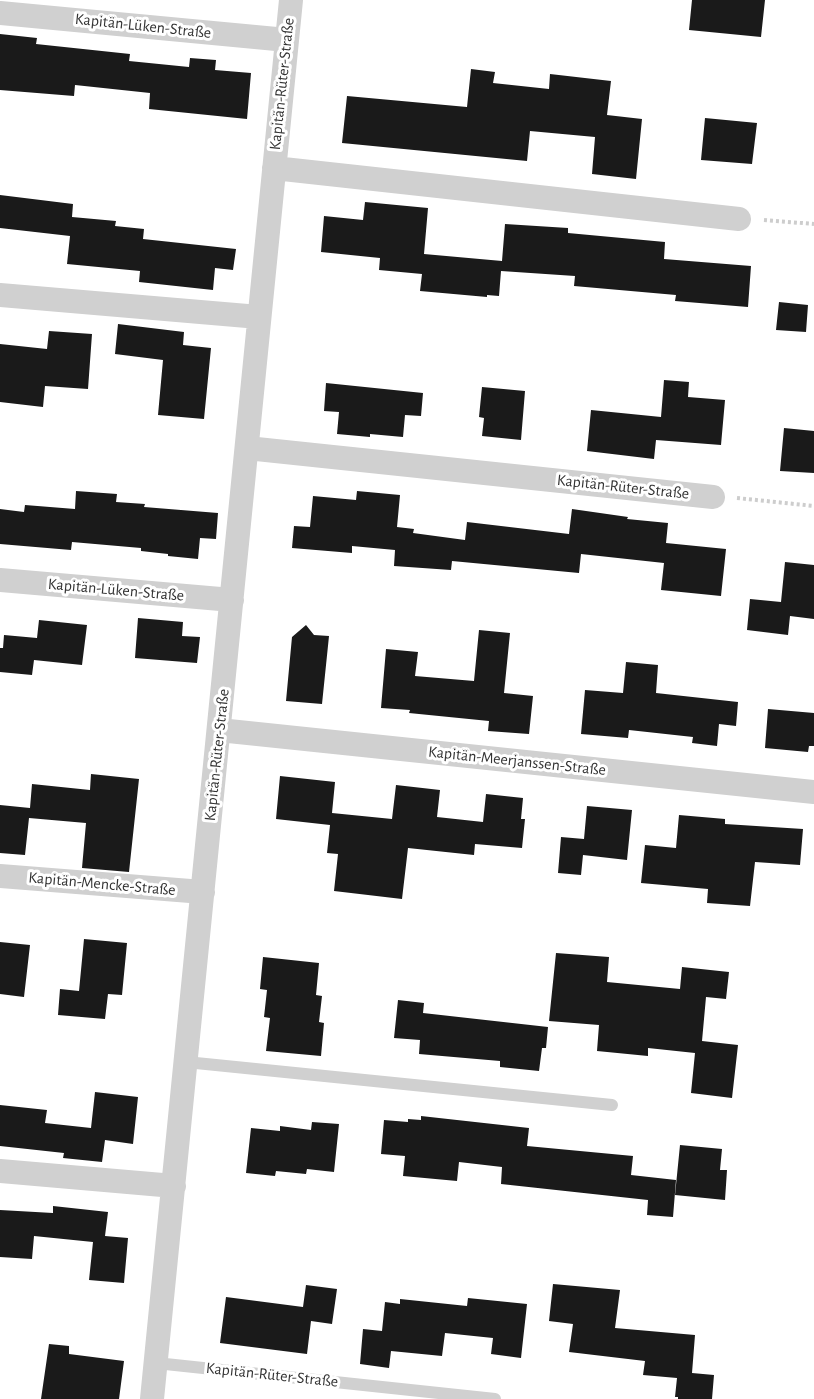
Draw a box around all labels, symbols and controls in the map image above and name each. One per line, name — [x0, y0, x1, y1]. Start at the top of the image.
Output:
street label: Kapitän-Lüken-Straße — [74, 9, 212, 43]
street label: Kapitän-Rüter-Straße — [266, 17, 298, 151]
street label: Kapitän-Rüter-Straße — [556, 471, 690, 503]
street label: Kapitän-Lüken-Straße — [47, 574, 185, 606]
street label: Kapitän-Rüter-Straße — [201, 688, 233, 822]
street label: Kapitän-Meerjanssen-Straße — [427, 742, 607, 780]
street label: Kapitän-Mencke-Straße — [28, 868, 176, 900]
street label: Kapitän-Rüter-Straße — [205, 1359, 339, 1391]

